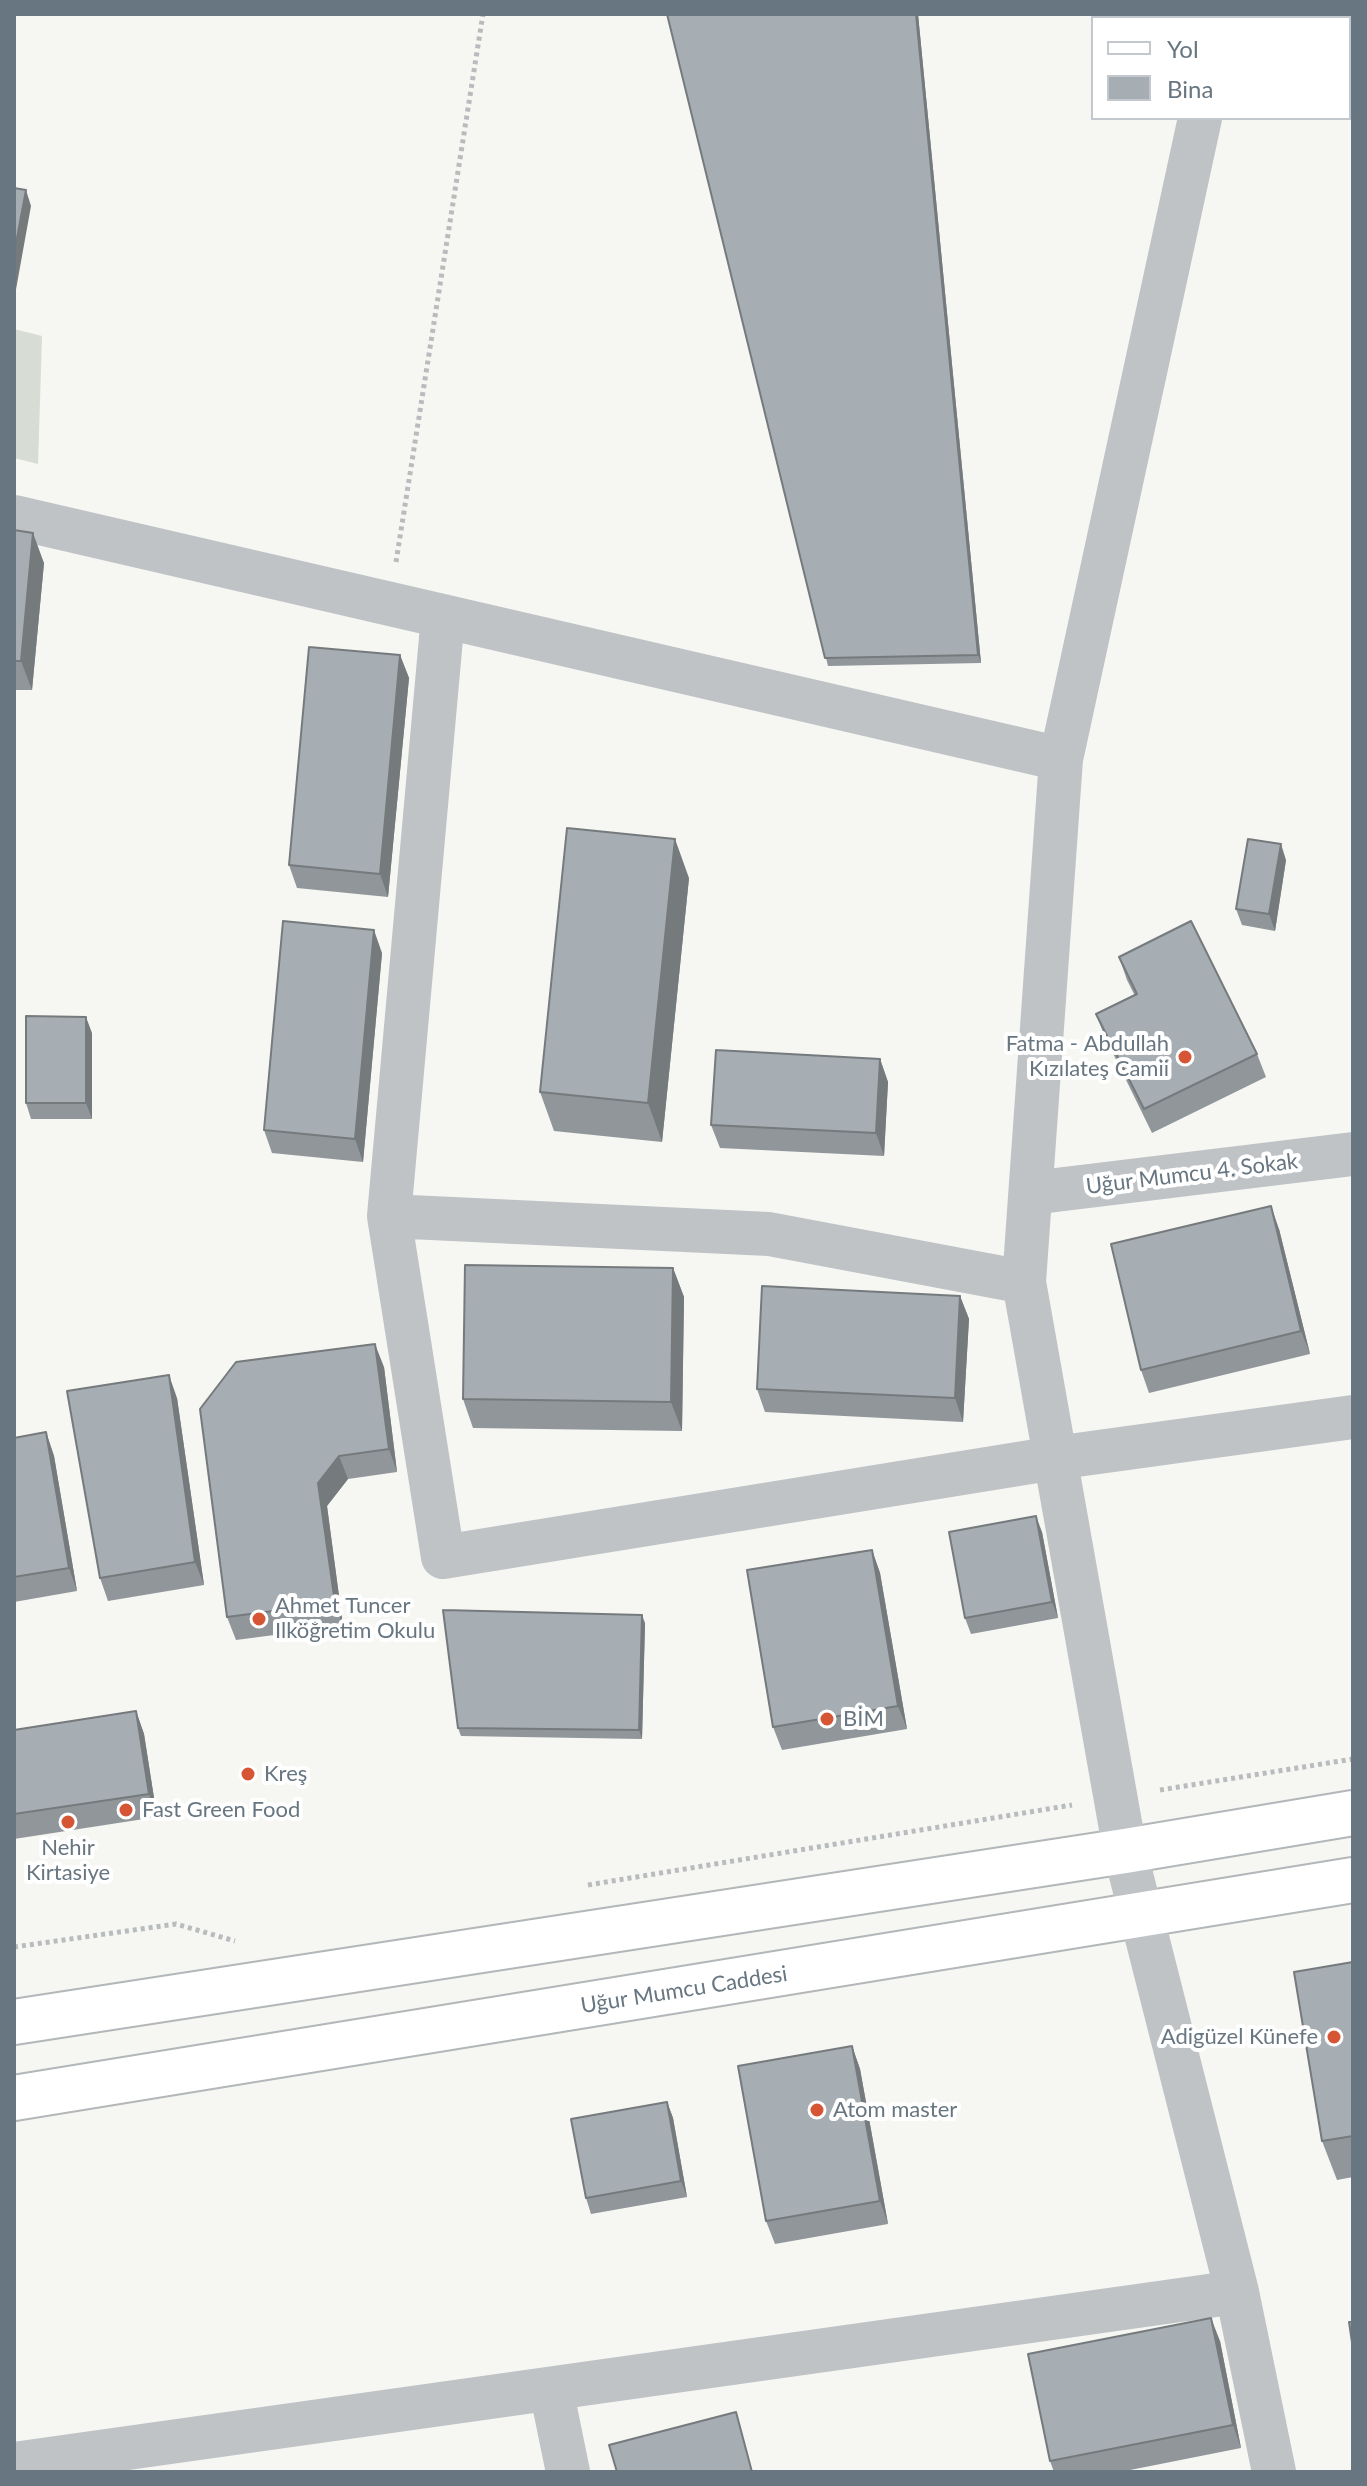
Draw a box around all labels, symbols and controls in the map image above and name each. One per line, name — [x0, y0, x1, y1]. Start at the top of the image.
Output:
legend — [1091, 16, 1351, 120]
text: Yol — [1167, 34, 1199, 63]
text: Bina — [1167, 74, 1213, 103]
place label: Fatma - Abdullah Kızılateş Camii — [1006, 1031, 1169, 1082]
marker: Fatma - Abdullah Kızılateş Camii — [1176, 1048, 1194, 1066]
street label: Uğur Mumcu 4. Sokak — [1085, 1148, 1299, 1200]
place label: Ahmet Tuncer Ilköğretim Okulu — [275, 1593, 435, 1644]
marker: Ahmet Tuncer Ilköğretim Okulu — [250, 1610, 268, 1628]
place label: BİM — [843, 1706, 884, 1732]
marker: BİM — [818, 1710, 836, 1728]
place label: Kreş — [264, 1761, 307, 1787]
marker: Kreş — [239, 1765, 257, 1783]
place label: Fast Green Food — [142, 1797, 300, 1823]
marker: Fast Green Food — [117, 1801, 135, 1819]
marker: Nehir Kirtasiye — [59, 1813, 77, 1831]
place label: Nehir Kirtasiye — [26, 1835, 110, 1886]
street label: Uğur Mumcu Caddesi — [579, 1961, 789, 2019]
place label: Adigüzel Künefe — [1161, 2024, 1318, 2050]
marker: Adigüzel Künefe — [1325, 2028, 1343, 2046]
place label: Atom master — [833, 2097, 957, 2123]
marker: Atom master — [808, 2101, 826, 2119]

